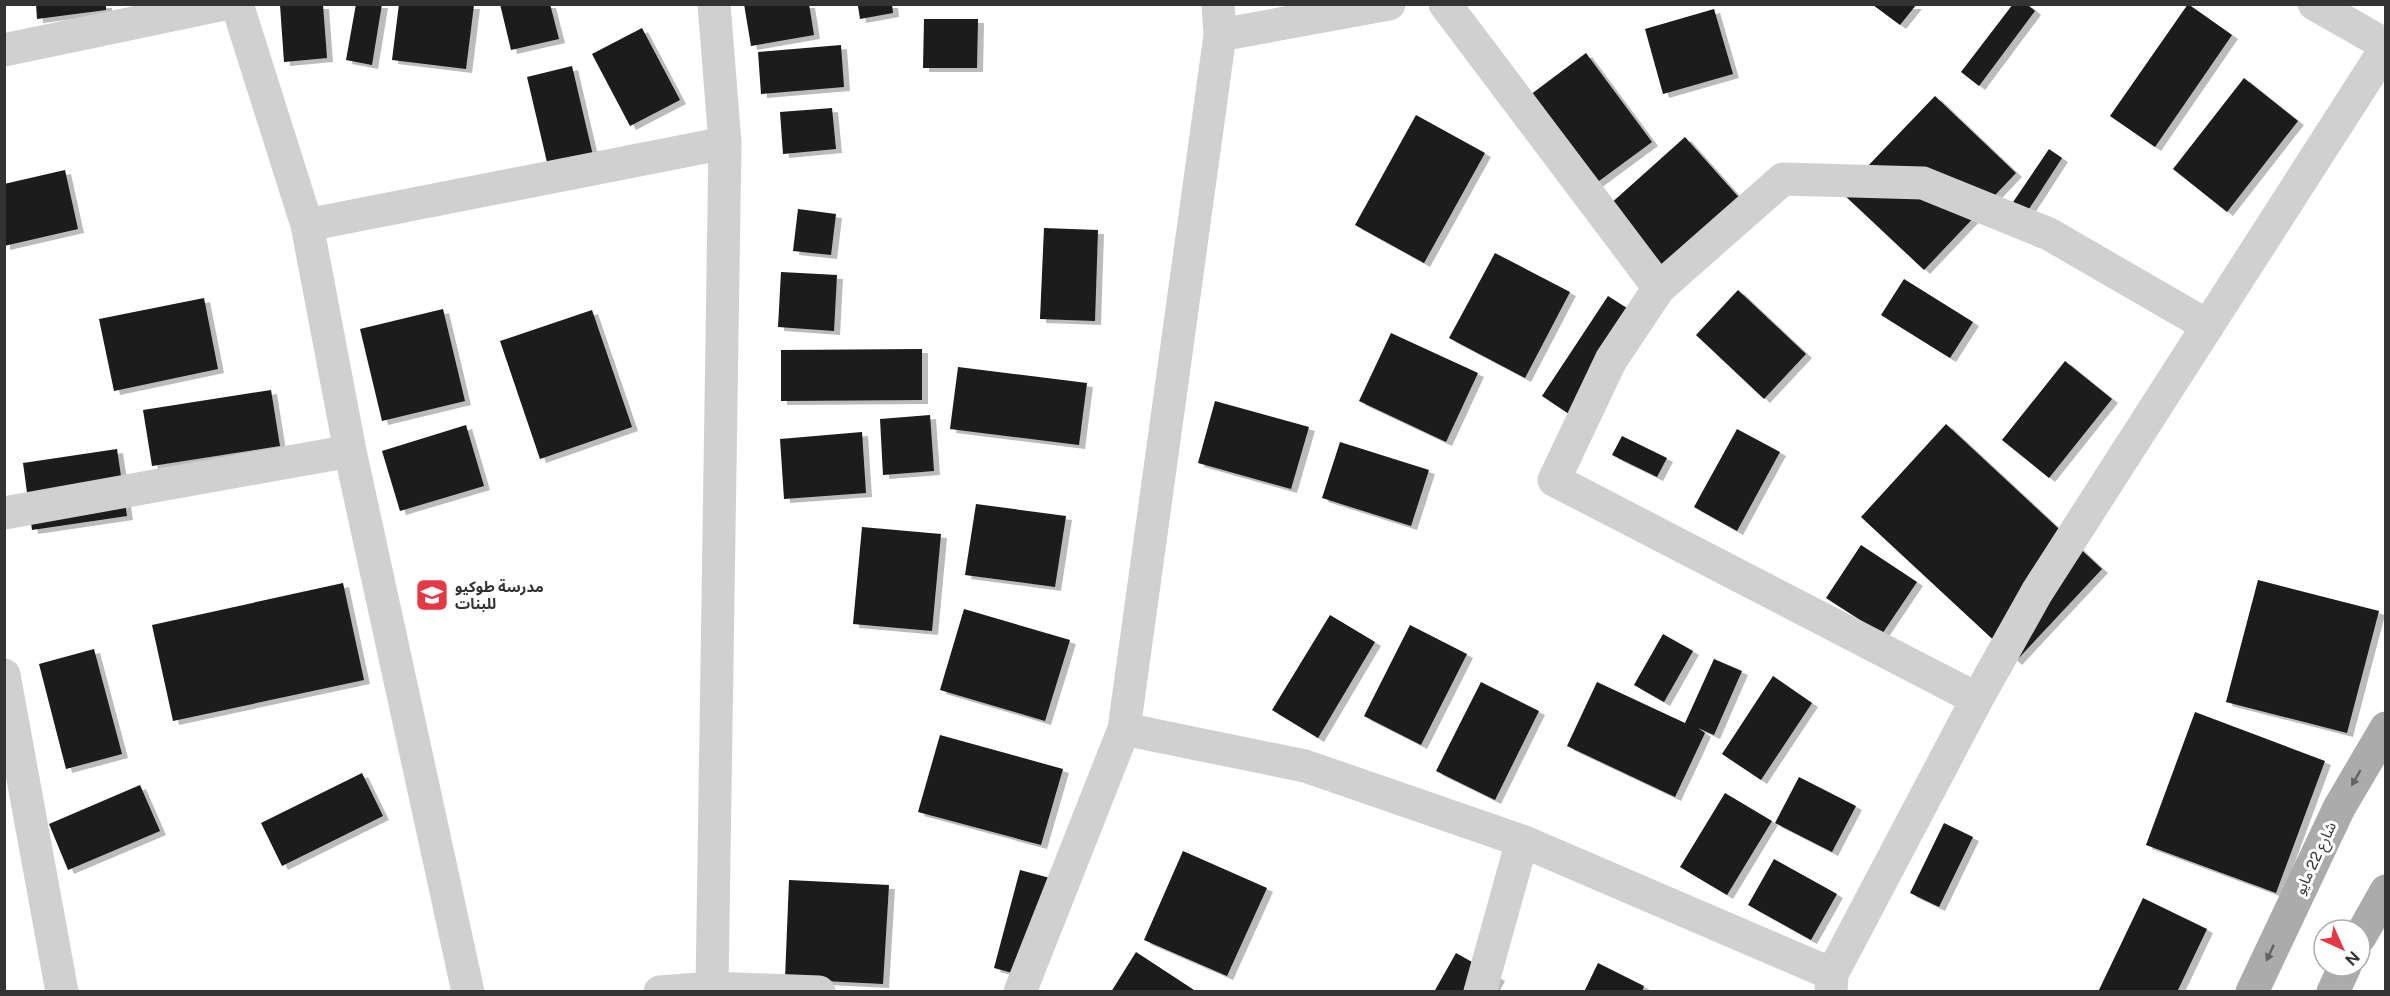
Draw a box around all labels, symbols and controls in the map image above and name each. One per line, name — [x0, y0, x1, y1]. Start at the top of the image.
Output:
school or university icon: مدرسة طوكيو للبنات — [414, 577, 450, 613]
place label: مدرسة طوكيو للبنات — [455, 578, 544, 612]
one-way arrow — [2351, 770, 2362, 786]
street label: شارع 22 مايو — [2291, 819, 2343, 899]
north arrow — [2312, 918, 2372, 978]
one-way arrow — [2265, 945, 2274, 962]
text: N — [2341, 947, 2363, 969]

